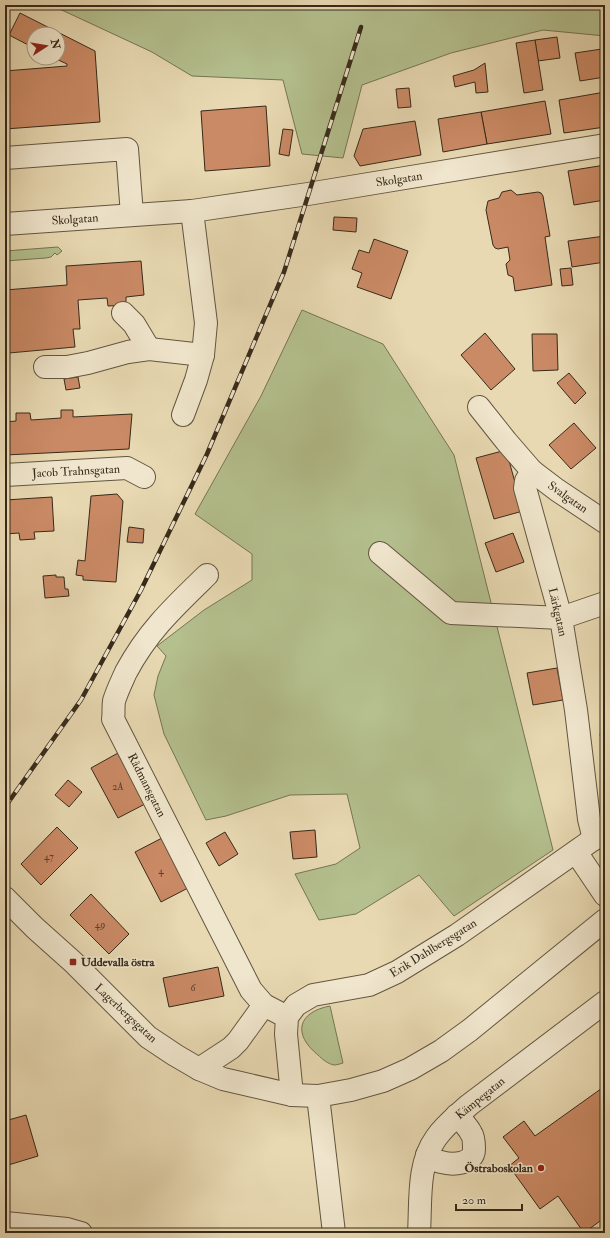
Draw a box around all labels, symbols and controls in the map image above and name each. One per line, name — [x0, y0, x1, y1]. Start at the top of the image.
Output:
north arrow — [26, 26, 66, 66]
text: N — [48, 37, 63, 51]
street label: Skolgatan — [375, 168, 423, 191]
street label: Skolgatan — [51, 210, 99, 229]
street label: Jacob Trahnsgatan — [31, 462, 120, 481]
street label: Svalgatan — [545, 478, 591, 517]
street label: Lärkgatan — [545, 586, 570, 638]
street label: Rådmansgatan — [124, 751, 169, 820]
house number: 2A — [112, 781, 124, 793]
house number: 47 — [44, 851, 54, 863]
house number: 4 — [158, 865, 164, 877]
street label: Erik Dahlbergsgatan — [387, 916, 480, 981]
house number: 49 — [95, 919, 105, 931]
place label: Uddevalla östra — [81, 955, 156, 970]
marker: Uddevalla östra — [68, 957, 78, 967]
street label: Lagerbergsgatan — [91, 981, 160, 1046]
house number: 6 — [190, 982, 196, 994]
street label: Kämpegatan — [452, 1074, 508, 1123]
place label: Östraboskolan — [465, 1161, 534, 1176]
marker: Östraboskolan — [536, 1163, 546, 1173]
scale bar — [456, 1186, 522, 1212]
text: 20 m — [462, 1193, 487, 1208]

